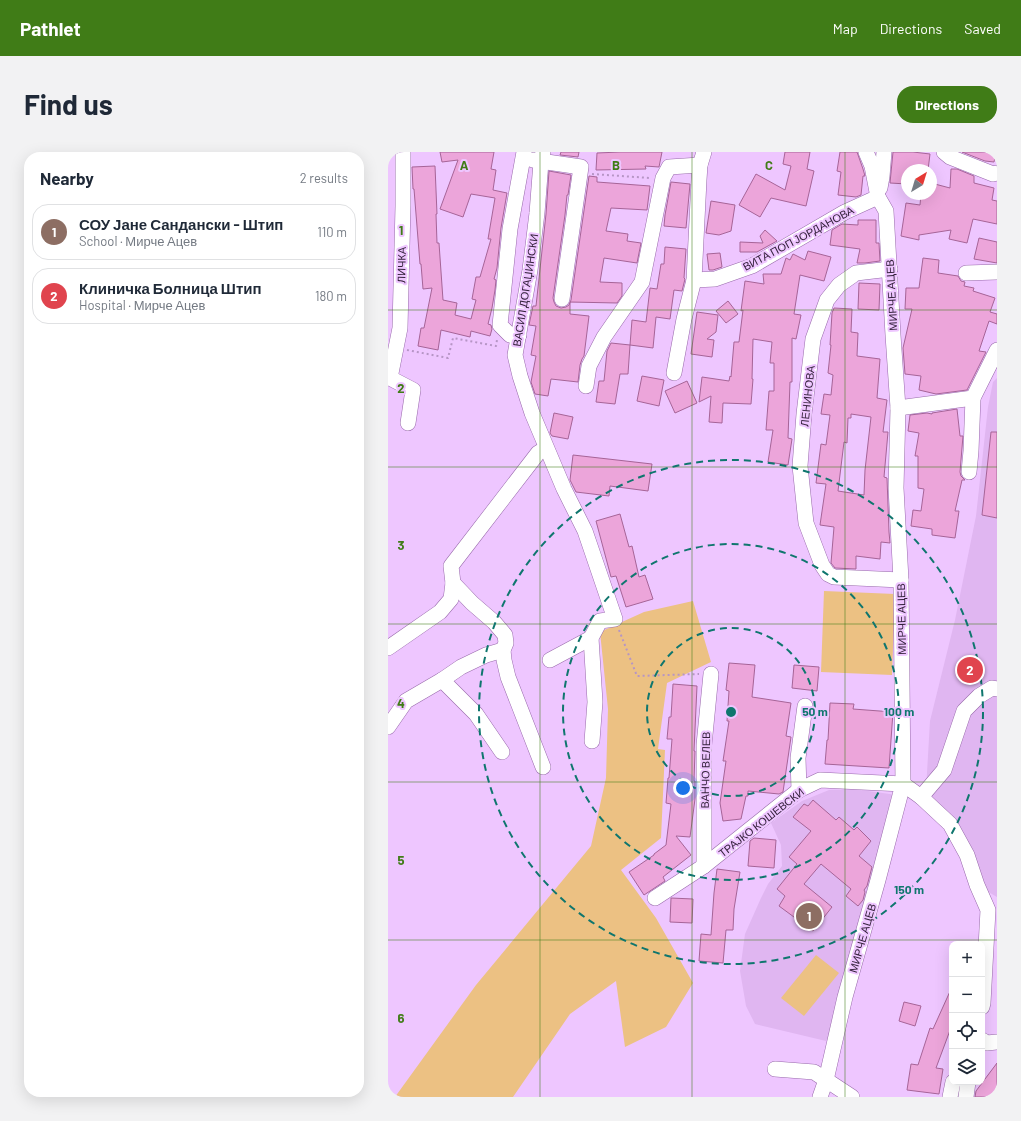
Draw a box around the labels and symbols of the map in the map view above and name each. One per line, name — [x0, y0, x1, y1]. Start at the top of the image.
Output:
text: A — [460, 157, 469, 173]
text: B — [612, 157, 620, 173]
text: C — [765, 157, 773, 173]
north arrow — [901, 164, 937, 200]
street label: ВИТА ПОП ЈОРДАНОВА — [740, 203, 856, 273]
text: 1 — [399, 222, 403, 238]
street label: ВАСИЛ ДОГАЏИНСКИ — [510, 233, 540, 347]
street label: ЛИЧКА — [394, 246, 408, 283]
street label: МИРЧЕ АЦЕВ — [883, 259, 899, 331]
street label: ЛЕНИНОВА — [797, 364, 817, 427]
text: 2 — [397, 380, 405, 396]
text: 3 — [397, 537, 405, 553]
street label: МИРЧЕ АЦЕВ — [894, 583, 908, 655]
pin: 2 — [957, 655, 983, 685]
text: 4 — [397, 695, 405, 711]
text: 50 m — [802, 704, 828, 718]
text: 100 m — [884, 704, 914, 718]
centre of rings — [724, 705, 738, 719]
street label: ВАНЧО ВЕЛЕВ — [698, 731, 712, 809]
your location — [673, 778, 693, 798]
street label: ТРАЈКО КОШЕВСКИ — [716, 785, 806, 859]
text: 5 — [397, 852, 405, 868]
text: 150 m — [894, 882, 924, 896]
pin: 1 — [796, 901, 822, 931]
street label: МИРЧЕ АЦЕВ — [846, 902, 878, 974]
text: 6 — [398, 1010, 405, 1026]

